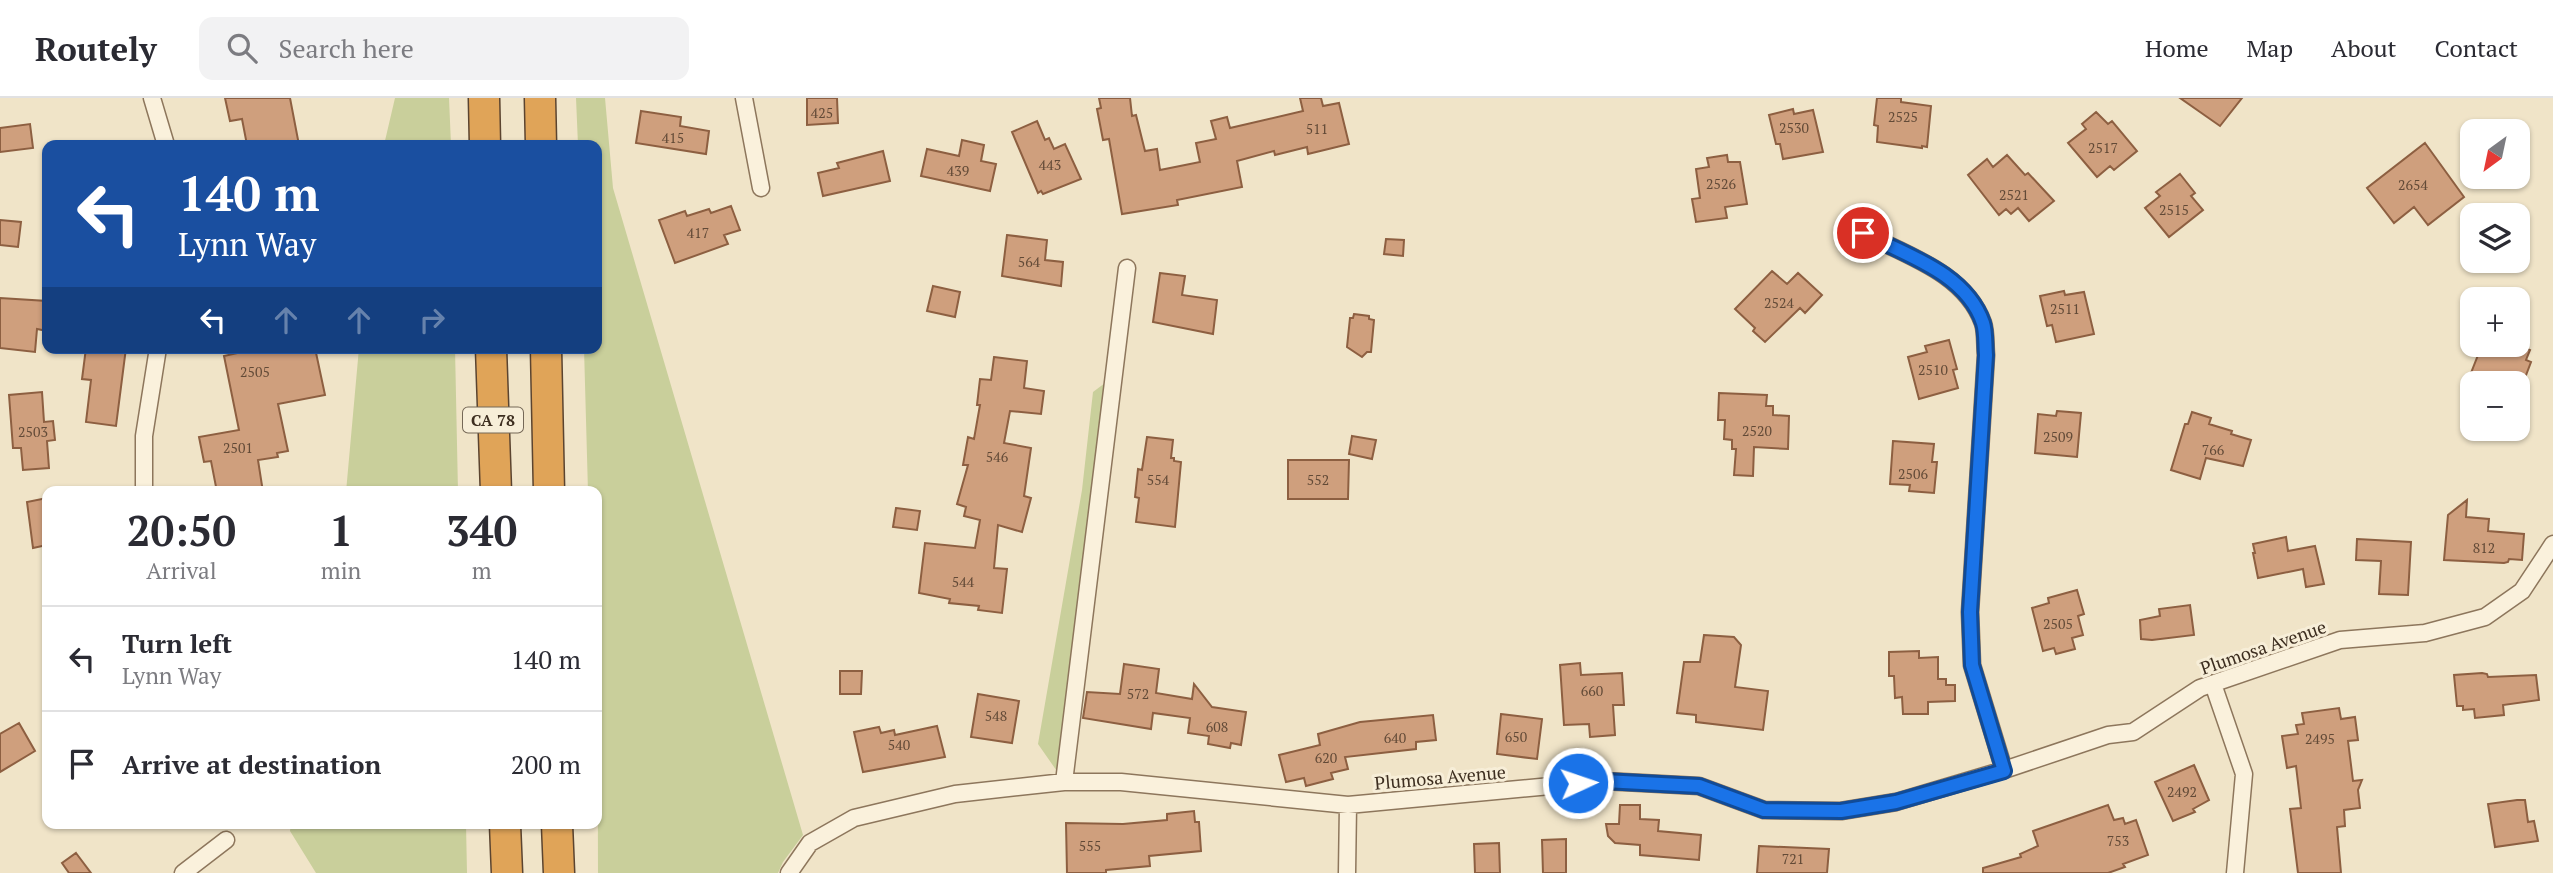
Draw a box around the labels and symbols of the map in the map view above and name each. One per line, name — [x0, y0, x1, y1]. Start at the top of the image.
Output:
house number: 425 — [811, 103, 833, 122]
house number: 2525 — [1888, 107, 1918, 126]
house number: 2530 — [1779, 118, 1809, 137]
house number: 511 — [1306, 119, 1328, 138]
north arrow — [2460, 119, 2530, 189]
house number: 415 — [662, 128, 684, 147]
house number: 2517 — [2088, 138, 2118, 157]
house number: 443 — [1039, 155, 1061, 174]
house number: 439 — [947, 161, 969, 180]
house number: 2526 — [1706, 174, 1736, 193]
house number: 2654 — [2398, 175, 2428, 194]
house number: 2521 — [1999, 185, 2029, 204]
house number: 2515 — [2159, 200, 2189, 219]
pin — [1833, 203, 1893, 263]
house number: 417 — [687, 223, 709, 242]
house number: 564 — [1018, 252, 1041, 271]
house number: 2524 — [1764, 293, 1794, 312]
house number: 2511 — [2050, 299, 2080, 318]
house number: 2510 — [1918, 360, 1948, 379]
house number: 2505 — [240, 362, 270, 381]
road number: CA 78 — [463, 408, 523, 432]
house number: 2520 — [1742, 421, 1772, 440]
house number: 2503 — [18, 422, 48, 441]
house number: 2509 — [2043, 427, 2073, 446]
house number: 2501 — [223, 438, 253, 457]
house number: 766 — [2202, 440, 2225, 459]
house number: 546 — [986, 447, 1009, 466]
house number: 2506 — [1898, 464, 1928, 483]
house number: 554 — [1147, 470, 1170, 489]
house number: 552 — [1307, 470, 1329, 489]
house number: 812 — [2473, 538, 2495, 557]
house number: 544 — [952, 572, 975, 591]
house number: 2505 — [2043, 614, 2073, 633]
street label: Plumosa Avenue — [2197, 614, 2329, 680]
house number: 660 — [1581, 681, 1603, 700]
house number: 572 — [1127, 684, 1149, 703]
house number: 548 — [985, 706, 1007, 725]
house number: 608 — [1206, 717, 1228, 736]
house number: 650 — [1505, 727, 1527, 746]
house number: 640 — [1384, 728, 1406, 747]
house number: 2495 — [2305, 729, 2335, 748]
house number: 540 — [888, 735, 910, 754]
position arrow — [1541, 746, 1615, 820]
house number: 620 — [1315, 748, 1337, 767]
street label: Plumosa Avenue — [1373, 759, 1507, 795]
house number: 2492 — [2167, 782, 2197, 801]
house number: 753 — [2107, 831, 2129, 850]
house number: 555 — [1079, 836, 1101, 855]
house number: 721 — [1782, 849, 1804, 868]

